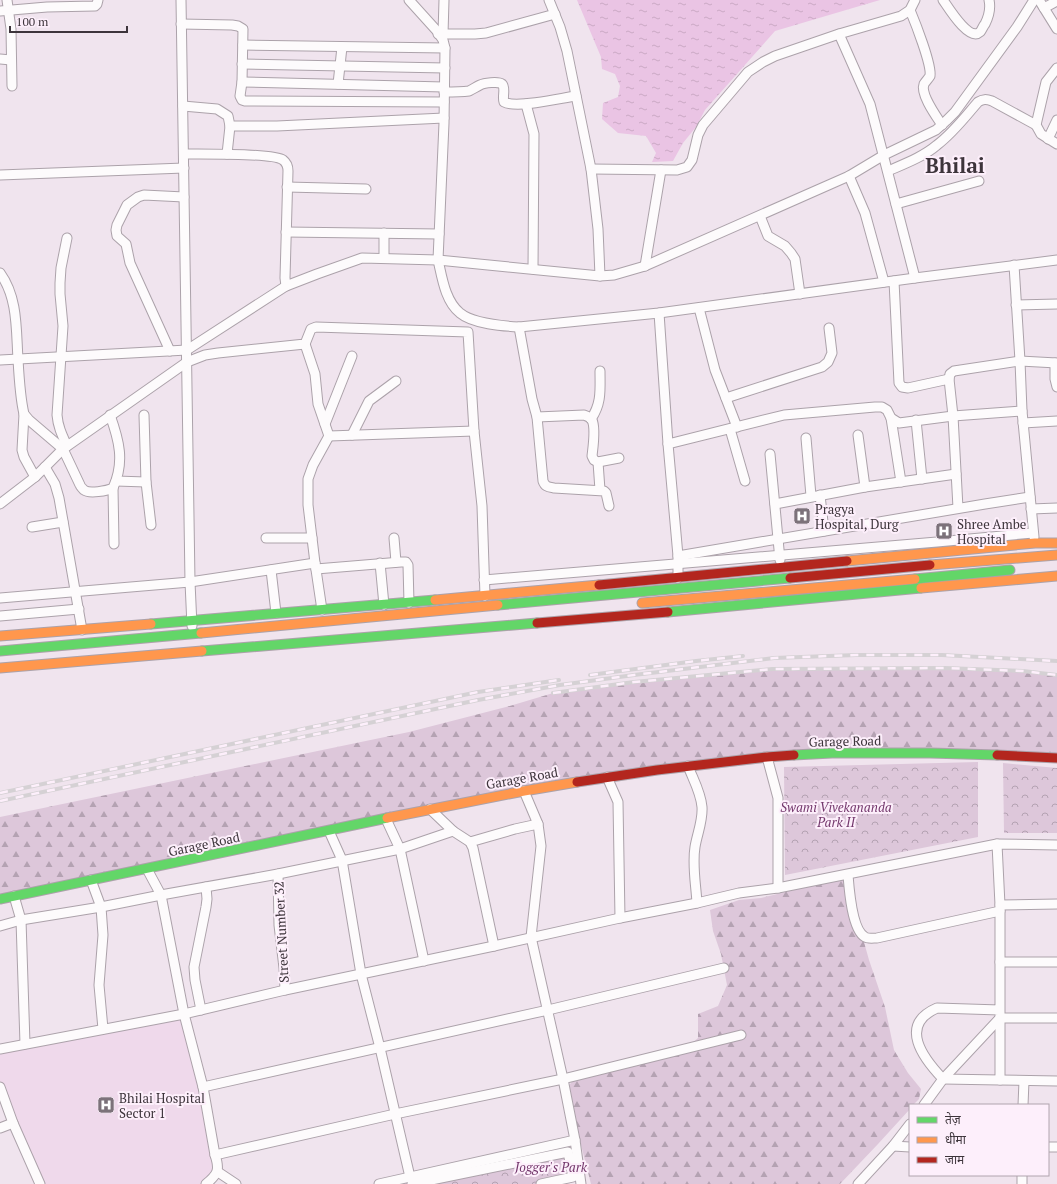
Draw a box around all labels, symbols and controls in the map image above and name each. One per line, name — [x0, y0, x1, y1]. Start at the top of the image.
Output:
scale bar — [10, 8, 127, 34]
text: 100 m — [16, 14, 49, 29]
district label: Bhilai — [925, 151, 985, 179]
place label: Pragya Hospital, Durg — [815, 500, 899, 533]
hospital icon: Pragya Hospital, Durg — [792, 506, 812, 526]
place label: Shree Ambe Hospital — [957, 515, 1026, 548]
hospital icon: Shree Ambe Hospital — [934, 521, 954, 541]
street label: Garage Road — [809, 731, 881, 751]
street label: Garage Road — [485, 763, 559, 793]
park label: Swami Vivekananda Park II — [780, 798, 892, 831]
street label: Garage Road — [167, 828, 241, 860]
street label: Street Number 32 — [269, 881, 293, 983]
place label: Bhilai Hospital Sector 1 — [119, 1089, 205, 1122]
hospital icon: Bhilai Hospital Sector 1 — [96, 1095, 116, 1115]
legend — [909, 1104, 1049, 1176]
text: तेज़ — [945, 1112, 962, 1127]
text: धीमा — [945, 1132, 967, 1147]
text: जाम — [945, 1152, 965, 1167]
park label: Jogger's Park — [514, 1158, 588, 1176]

